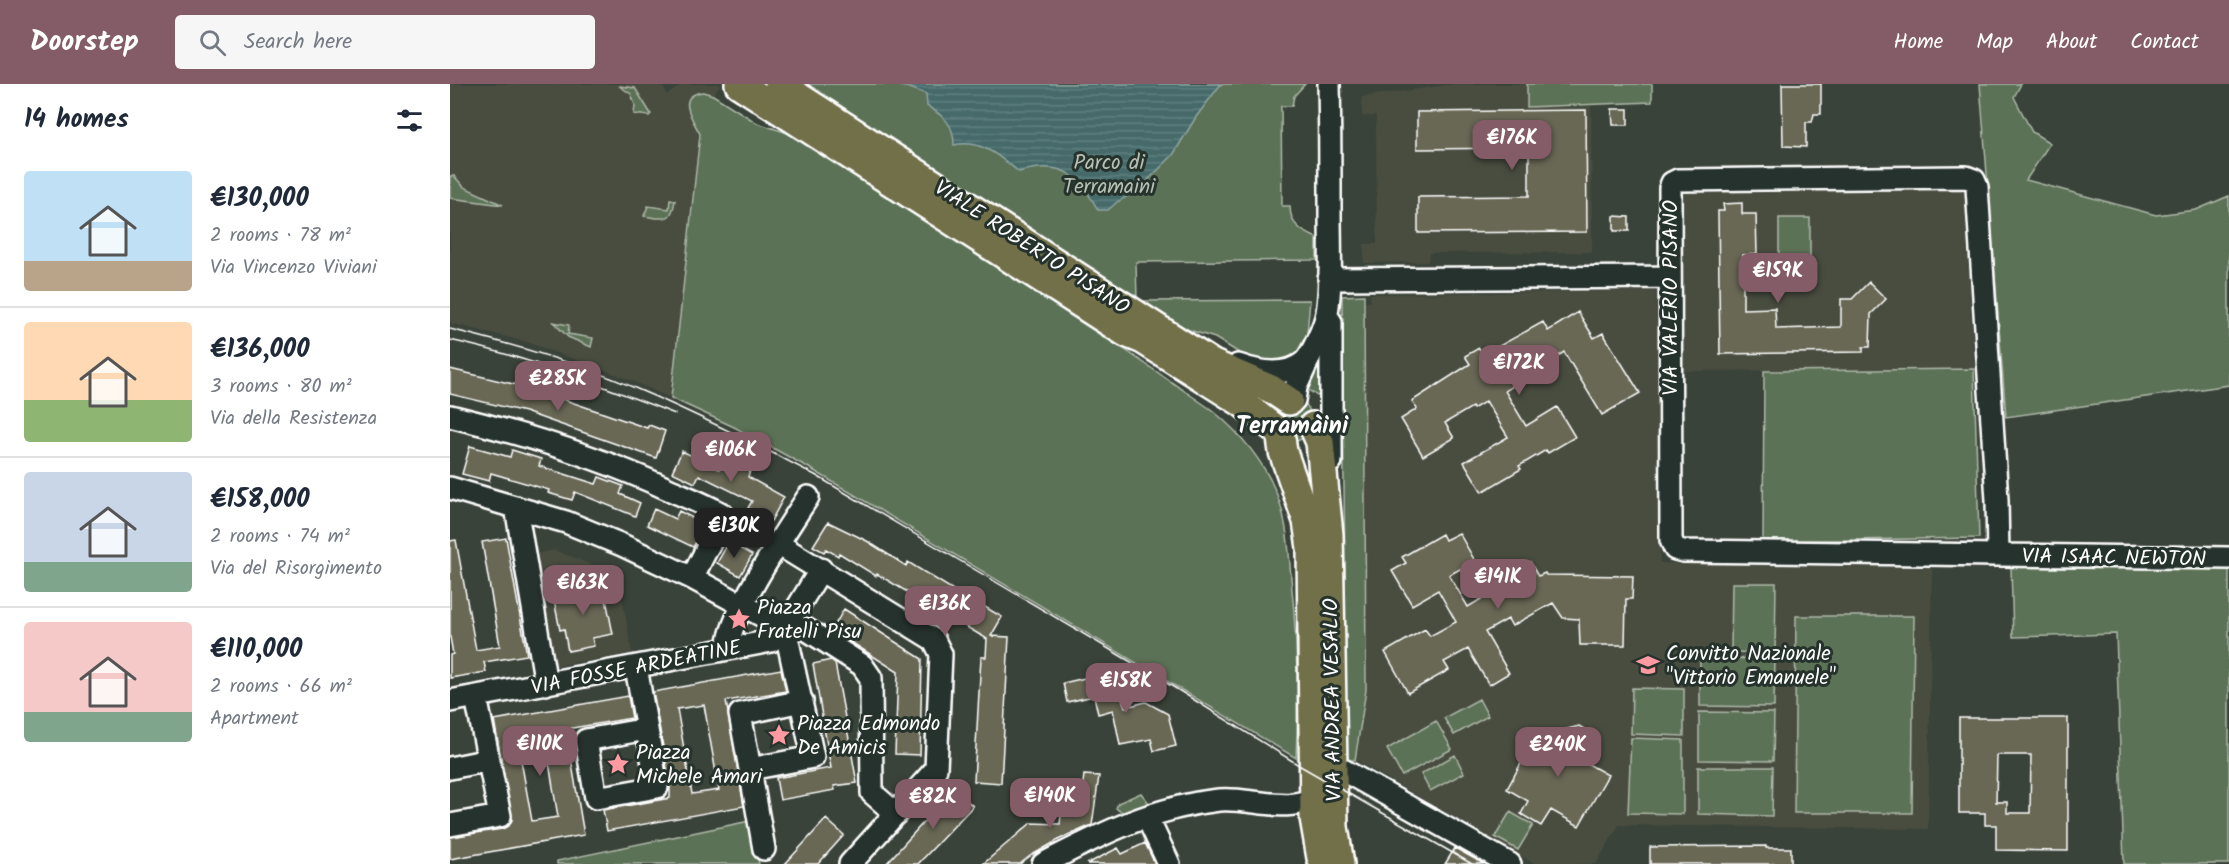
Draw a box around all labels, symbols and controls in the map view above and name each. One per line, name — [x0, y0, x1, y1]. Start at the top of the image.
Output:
search box — [175, 15, 595, 69]
text: Doorstep — [30, 20, 139, 65]
text: Search here — [244, 25, 352, 60]
icon: search — [196, 26, 229, 59]
text: Home — [1894, 26, 1943, 59]
text: Map — [1976, 26, 2013, 59]
text: About — [2046, 26, 2097, 59]
text: Contact — [2130, 26, 2199, 59]
text: 14 homes — [24, 99, 129, 141]
icon: filters — [393, 104, 426, 137]
pin: €176K — [1470, 120, 1554, 171]
text: €176K — [1486, 123, 1538, 155]
park label: Parco di Terramaini — [1063, 147, 1156, 204]
street label: VIALE ROBERTO PISANO — [927, 173, 1136, 324]
text: €130,000 — [210, 178, 309, 220]
icon: home — [72, 195, 144, 267]
street label: VIA VALERIO PISANO — [1655, 200, 1688, 396]
text: 2 rooms · 78 m² — [210, 220, 351, 252]
text: Via Vincenzo Viviani — [210, 252, 377, 284]
pin: €159K — [1736, 253, 1820, 304]
text: €159K — [1753, 256, 1804, 288]
text: €136,000 — [210, 329, 309, 371]
pin: €172K — [1477, 345, 1561, 396]
icon: home — [72, 346, 144, 418]
text: €172K — [1493, 348, 1545, 380]
pin: €285K — [516, 361, 600, 412]
text: €285K — [529, 364, 587, 396]
text: 3 rooms · 80 m² — [210, 371, 352, 403]
text: Via della Resistenza — [210, 403, 377, 435]
district label: Terramàini — [1236, 407, 1349, 446]
pin: €106K — [689, 432, 773, 483]
text: €106K — [705, 435, 757, 467]
text: €158,000 — [210, 479, 310, 521]
icon: home — [72, 496, 144, 568]
pin: €130K — [692, 508, 776, 559]
text: €130K — [708, 511, 760, 543]
text: 2 rooms · 74 m² — [210, 521, 350, 553]
street label: VIA ISAAC NEWTON — [2022, 540, 2206, 577]
text: Via del Risorgimento — [210, 553, 382, 585]
pin: €141K — [1456, 559, 1540, 610]
text: €141K — [1474, 562, 1522, 594]
pin: €163K — [541, 565, 625, 616]
text: €163K — [557, 568, 609, 600]
pin: €136K — [903, 586, 987, 637]
text: €136K — [919, 589, 971, 621]
place label: Piazza Fratelli Pisu — [757, 592, 862, 649]
street label: VIA ANDREA VESALIO — [1315, 598, 1352, 802]
place icon: Piazza Fratelli Pisu — [726, 606, 752, 632]
text: €110,000 — [210, 629, 302, 671]
street label: VIA FOSSE ARDEATINE — [528, 632, 745, 705]
place label: Convitto Nazionale "Vittorio Emanuele" — [1666, 638, 1836, 695]
icon: home — [72, 646, 144, 718]
school or university icon: Convitto Nazionale "Vittorio Emanuele" — [1635, 652, 1661, 678]
pin: €158K — [1084, 663, 1168, 714]
text: €158K — [1100, 666, 1152, 698]
text: 2 rooms · 66 m² — [210, 671, 352, 703]
text: Apartment — [210, 703, 299, 735]
place label: Piazza Edmondo De Amicis — [797, 708, 940, 765]
place icon: Piazza Edmondo De Amicis — [766, 722, 792, 748]
pin: €110K — [498, 726, 582, 777]
pin: €240K — [1516, 727, 1600, 778]
text: €110K — [516, 729, 564, 761]
text: €240K — [1529, 730, 1587, 762]
place label: Piazza Michele Amari — [636, 737, 763, 794]
place icon: Piazza Michele Amari — [605, 751, 631, 777]
pin: €140K — [1008, 778, 1092, 829]
pin: €82K — [897, 779, 969, 830]
text: €140K — [1024, 781, 1076, 813]
text: €82K — [909, 782, 957, 814]

